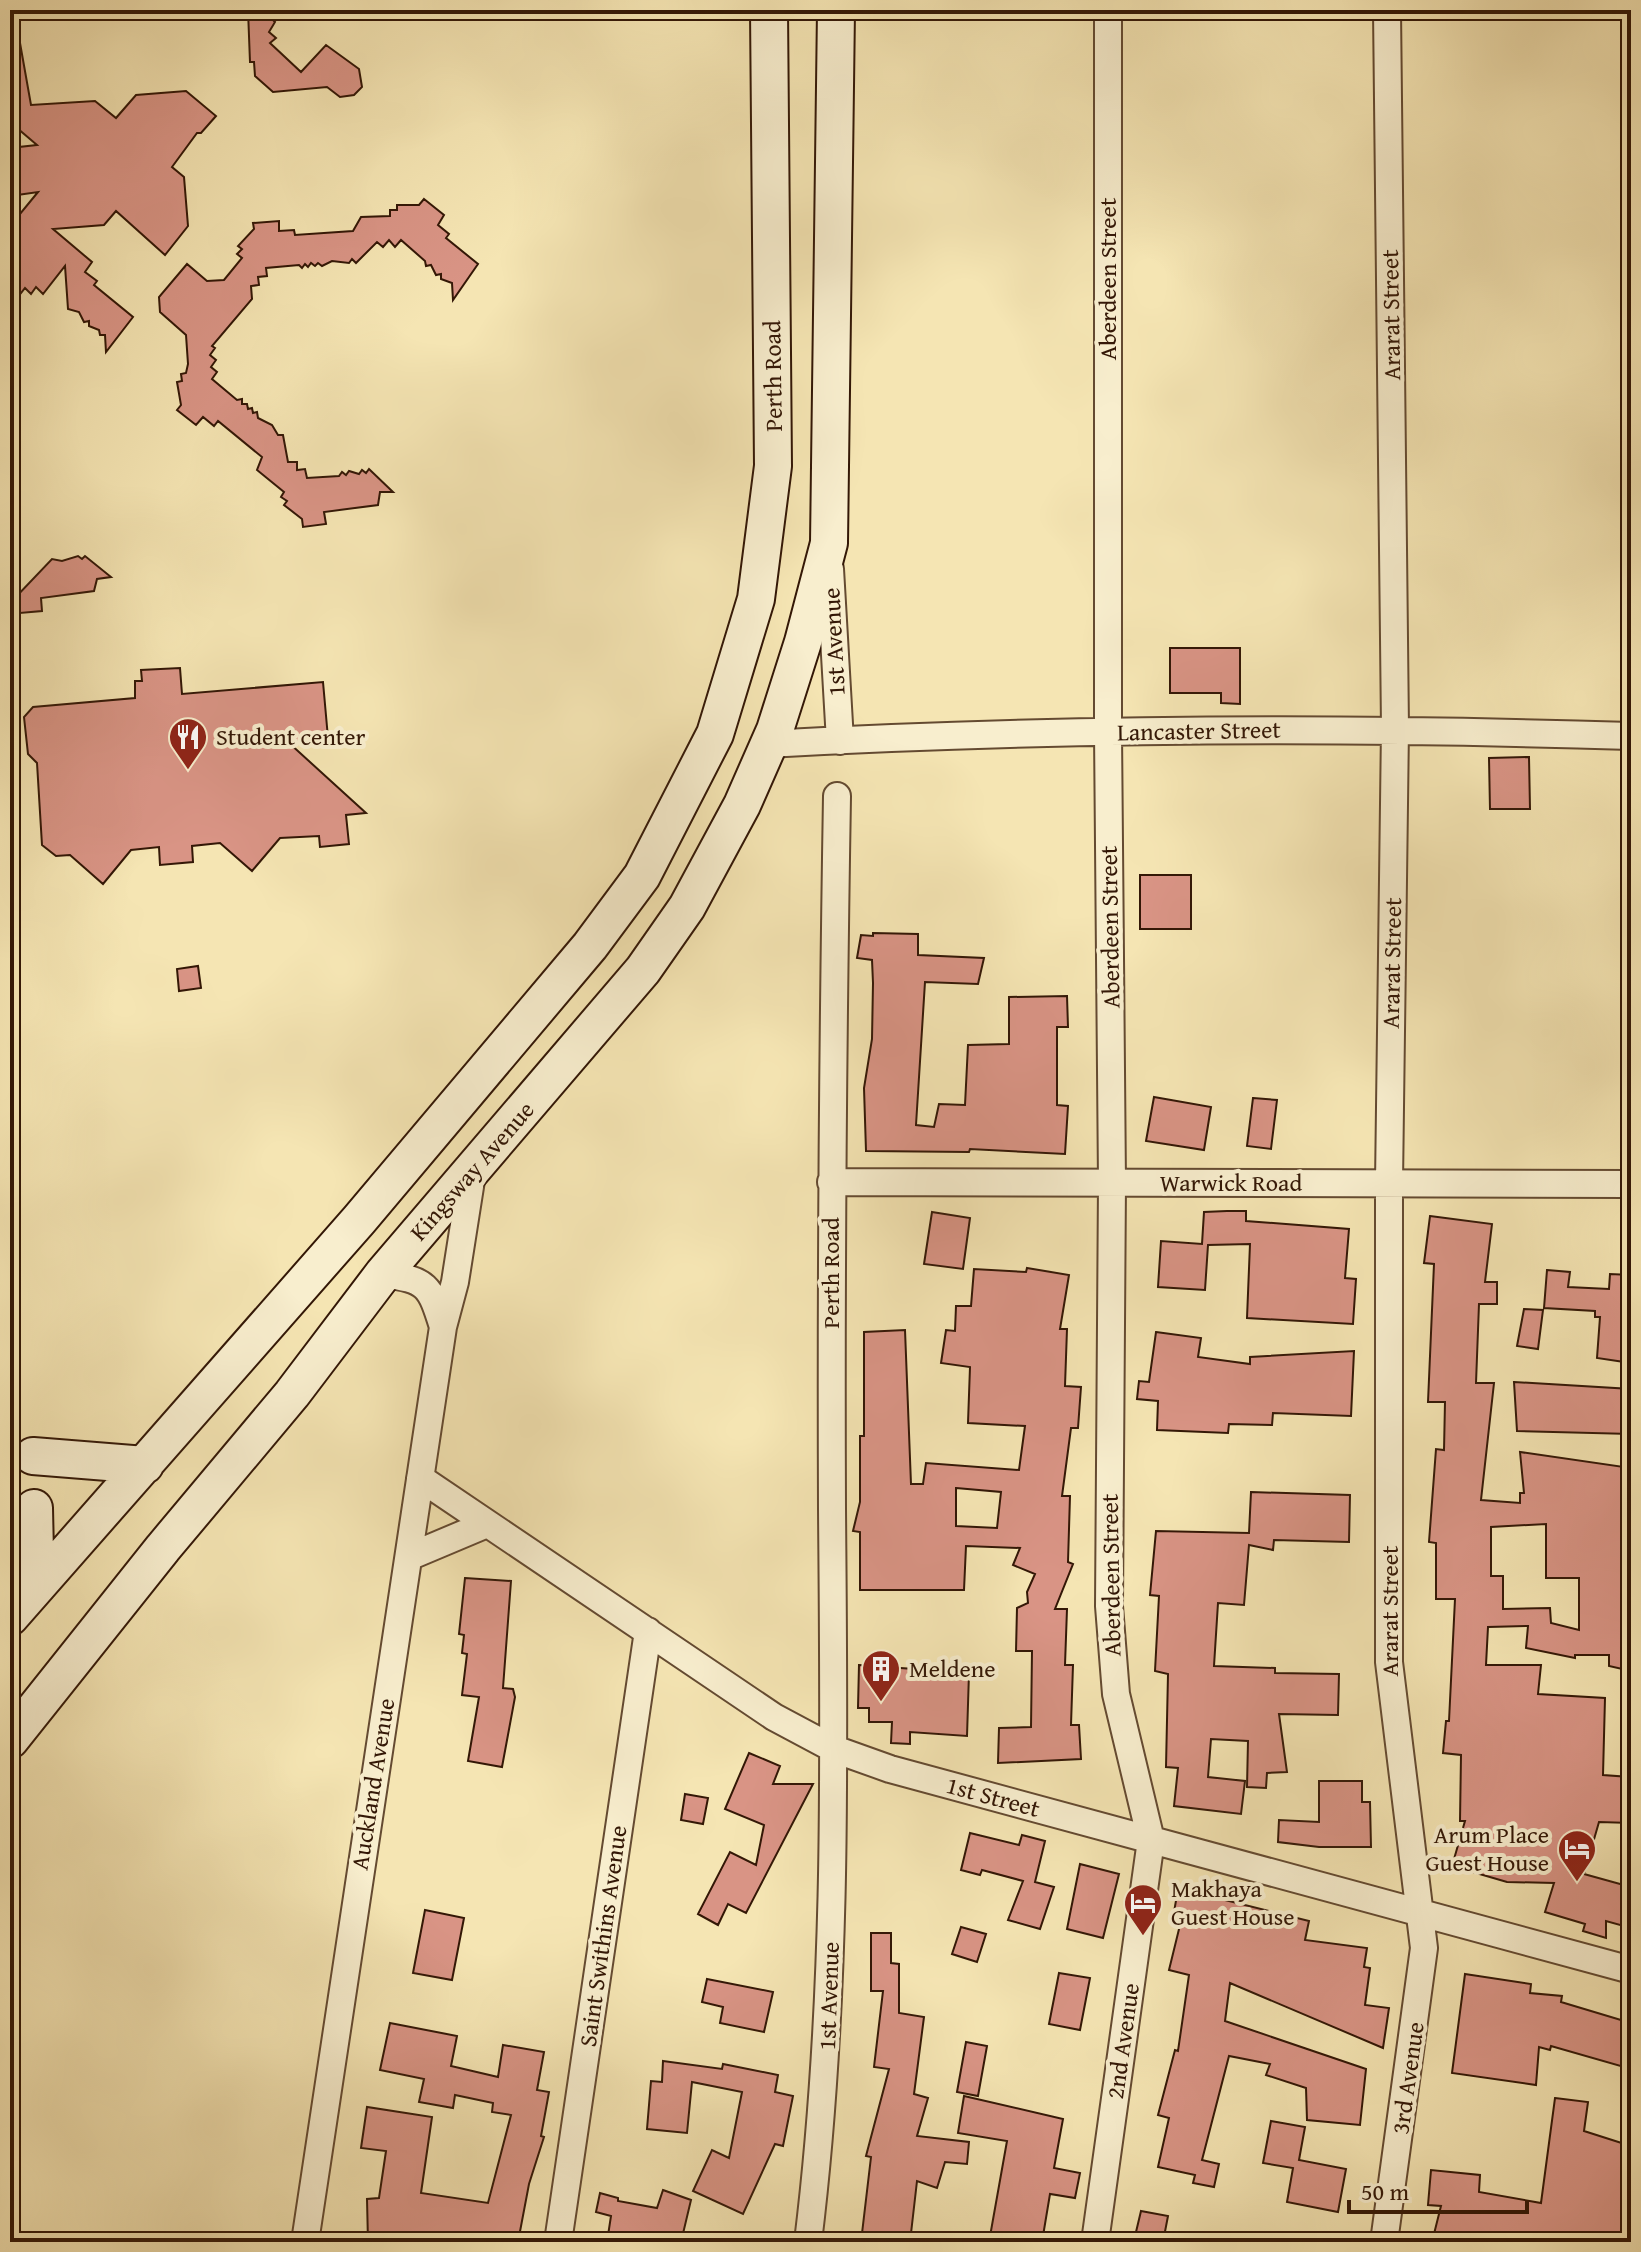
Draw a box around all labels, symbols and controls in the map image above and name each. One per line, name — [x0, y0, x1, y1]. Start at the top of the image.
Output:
street label: Aberdeen Street — [1090, 197, 1125, 360]
street label: Ararat Street — [1372, 249, 1409, 381]
street label: Perth Road — [754, 320, 791, 432]
street label: 1st Avenue — [813, 587, 854, 697]
street label: Lancaster Street — [1117, 712, 1282, 749]
restaurant icon: Student center — [167, 716, 209, 771]
place label: Student center — [216, 719, 366, 754]
street label: Aberdeen Street — [1091, 845, 1128, 1009]
street label: Ararat Street — [1373, 897, 1410, 1029]
street label: Kingsway Avenue — [401, 1093, 542, 1248]
street label: Warwick Road — [1160, 1165, 1302, 1200]
street label: Perth Road — [813, 1217, 848, 1329]
street label: Aberdeen Street — [1092, 1493, 1129, 1657]
street label: Ararat Street — [1372, 1545, 1407, 1677]
building icon: Meldene — [860, 1648, 902, 1703]
place label: Meldene — [909, 1651, 995, 1686]
street label: Auckland Avenue — [342, 1696, 403, 1872]
street label: 1st Street — [942, 1767, 1044, 1826]
place label: Arum Place Guest House — [1425, 1817, 1549, 1880]
street label: Saint Swithins Avenue — [570, 1823, 635, 2049]
hotel icon: Arum Place Guest House — [1556, 1828, 1598, 1883]
place label: Makhaya Guest House — [1171, 1871, 1295, 1934]
hotel icon: Makhaya Guest House — [1122, 1882, 1164, 1937]
street label: 1st Avenue — [809, 1941, 848, 2051]
street label: 2nd Avenue — [1097, 1981, 1148, 2101]
street label: 3rd Avenue — [1382, 2020, 1433, 2136]
scale bar — [1349, 2164, 1527, 2214]
text: 50 m — [1361, 2174, 1409, 2209]

